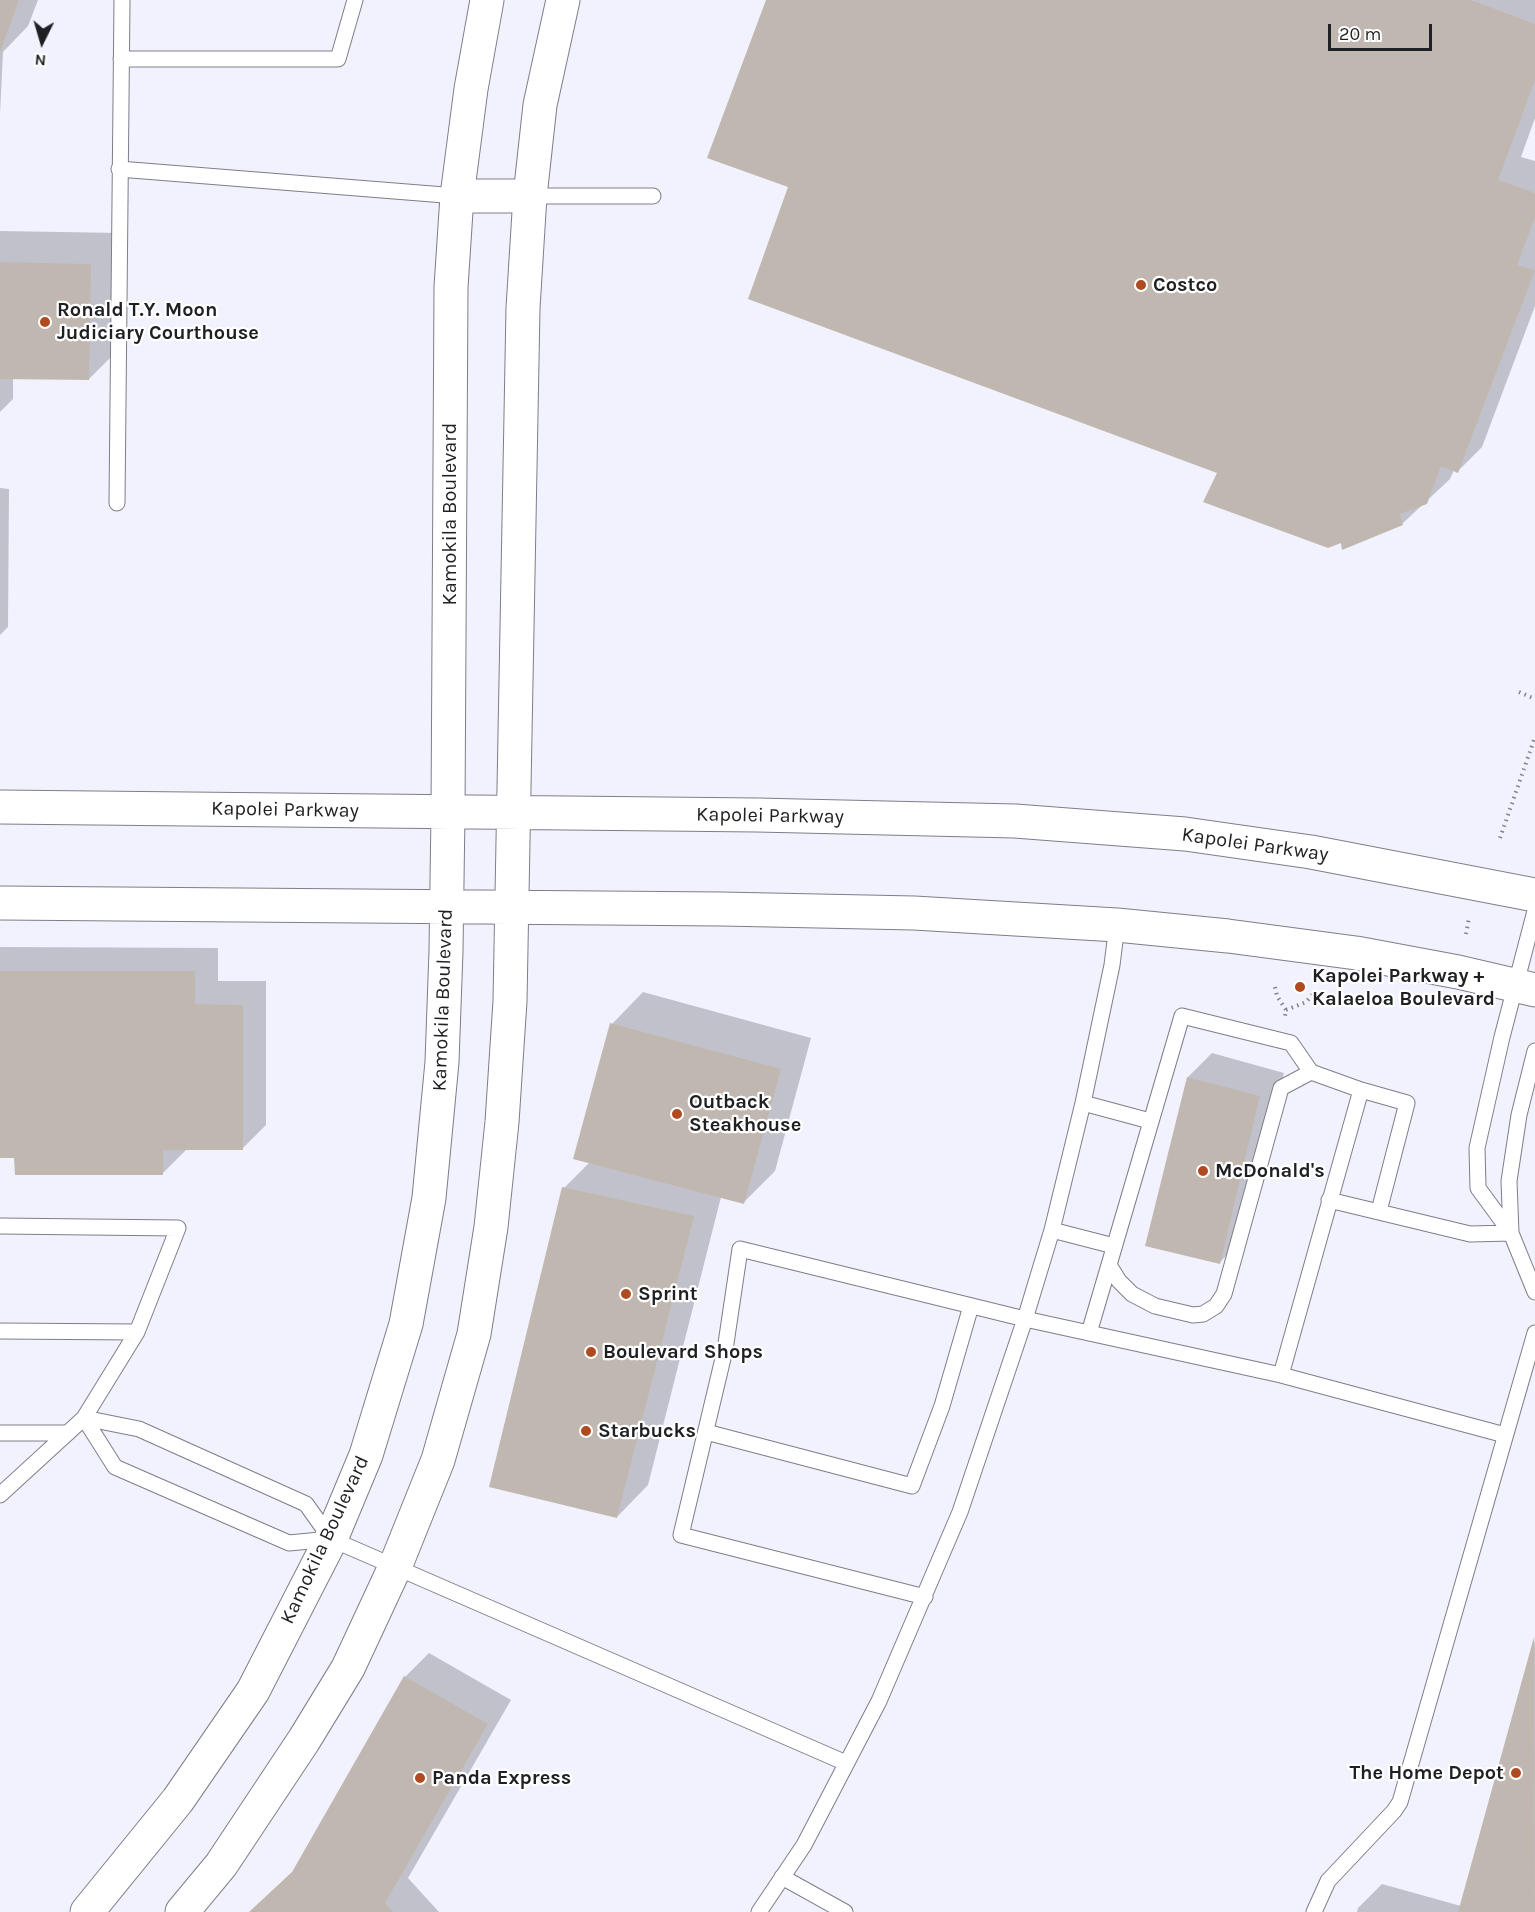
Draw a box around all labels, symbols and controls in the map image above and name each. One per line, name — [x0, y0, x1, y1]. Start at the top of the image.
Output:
north arrow — [12, 12, 72, 72]
scale bar — [1331, 12, 1434, 50]
text: 20 m — [1339, 23, 1381, 45]
text: N — [34, 50, 47, 70]
place label: Costco — [1153, 273, 1217, 297]
marker: Costco — [1134, 278, 1148, 292]
place label: Ronald T.Y. Moon Judiciary Courthouse — [57, 298, 259, 345]
marker: Ronald T.Y. Moon Judiciary Courthouse — [38, 315, 52, 329]
street label: Kamokila Boulevard — [438, 423, 462, 605]
street label: Kapolei Parkway — [211, 797, 359, 823]
street label: Kapolei Parkway — [696, 803, 844, 829]
street label: Kapolei Parkway — [1180, 823, 1330, 867]
street label: Kamokila Boulevard — [428, 908, 458, 1092]
place label: Kapolei Parkway + Kalaeloa Boulevard — [1312, 964, 1495, 1011]
marker: Kapolei Parkway + Kalaeloa Boulevard — [1293, 980, 1307, 994]
place label: Outback Steakhouse — [689, 1090, 801, 1137]
marker: Outback Steakhouse — [670, 1107, 684, 1121]
place label: McDonald's — [1215, 1159, 1325, 1183]
marker: McDonald's — [1196, 1164, 1210, 1178]
place label: Sprint — [638, 1282, 698, 1306]
marker: Sprint — [619, 1287, 633, 1301]
place label: Boulevard Shops — [603, 1340, 763, 1364]
marker: Boulevard Shops — [584, 1345, 598, 1359]
place label: Starbucks — [598, 1419, 696, 1443]
marker: Starbucks — [579, 1424, 593, 1438]
street label: Kamokila Boulevard — [275, 1452, 375, 1628]
place label: The Home Depot — [1349, 1761, 1504, 1785]
place label: Panda Express — [432, 1766, 571, 1790]
marker: The Home Depot — [1509, 1766, 1523, 1780]
marker: Panda Express — [413, 1771, 427, 1785]

